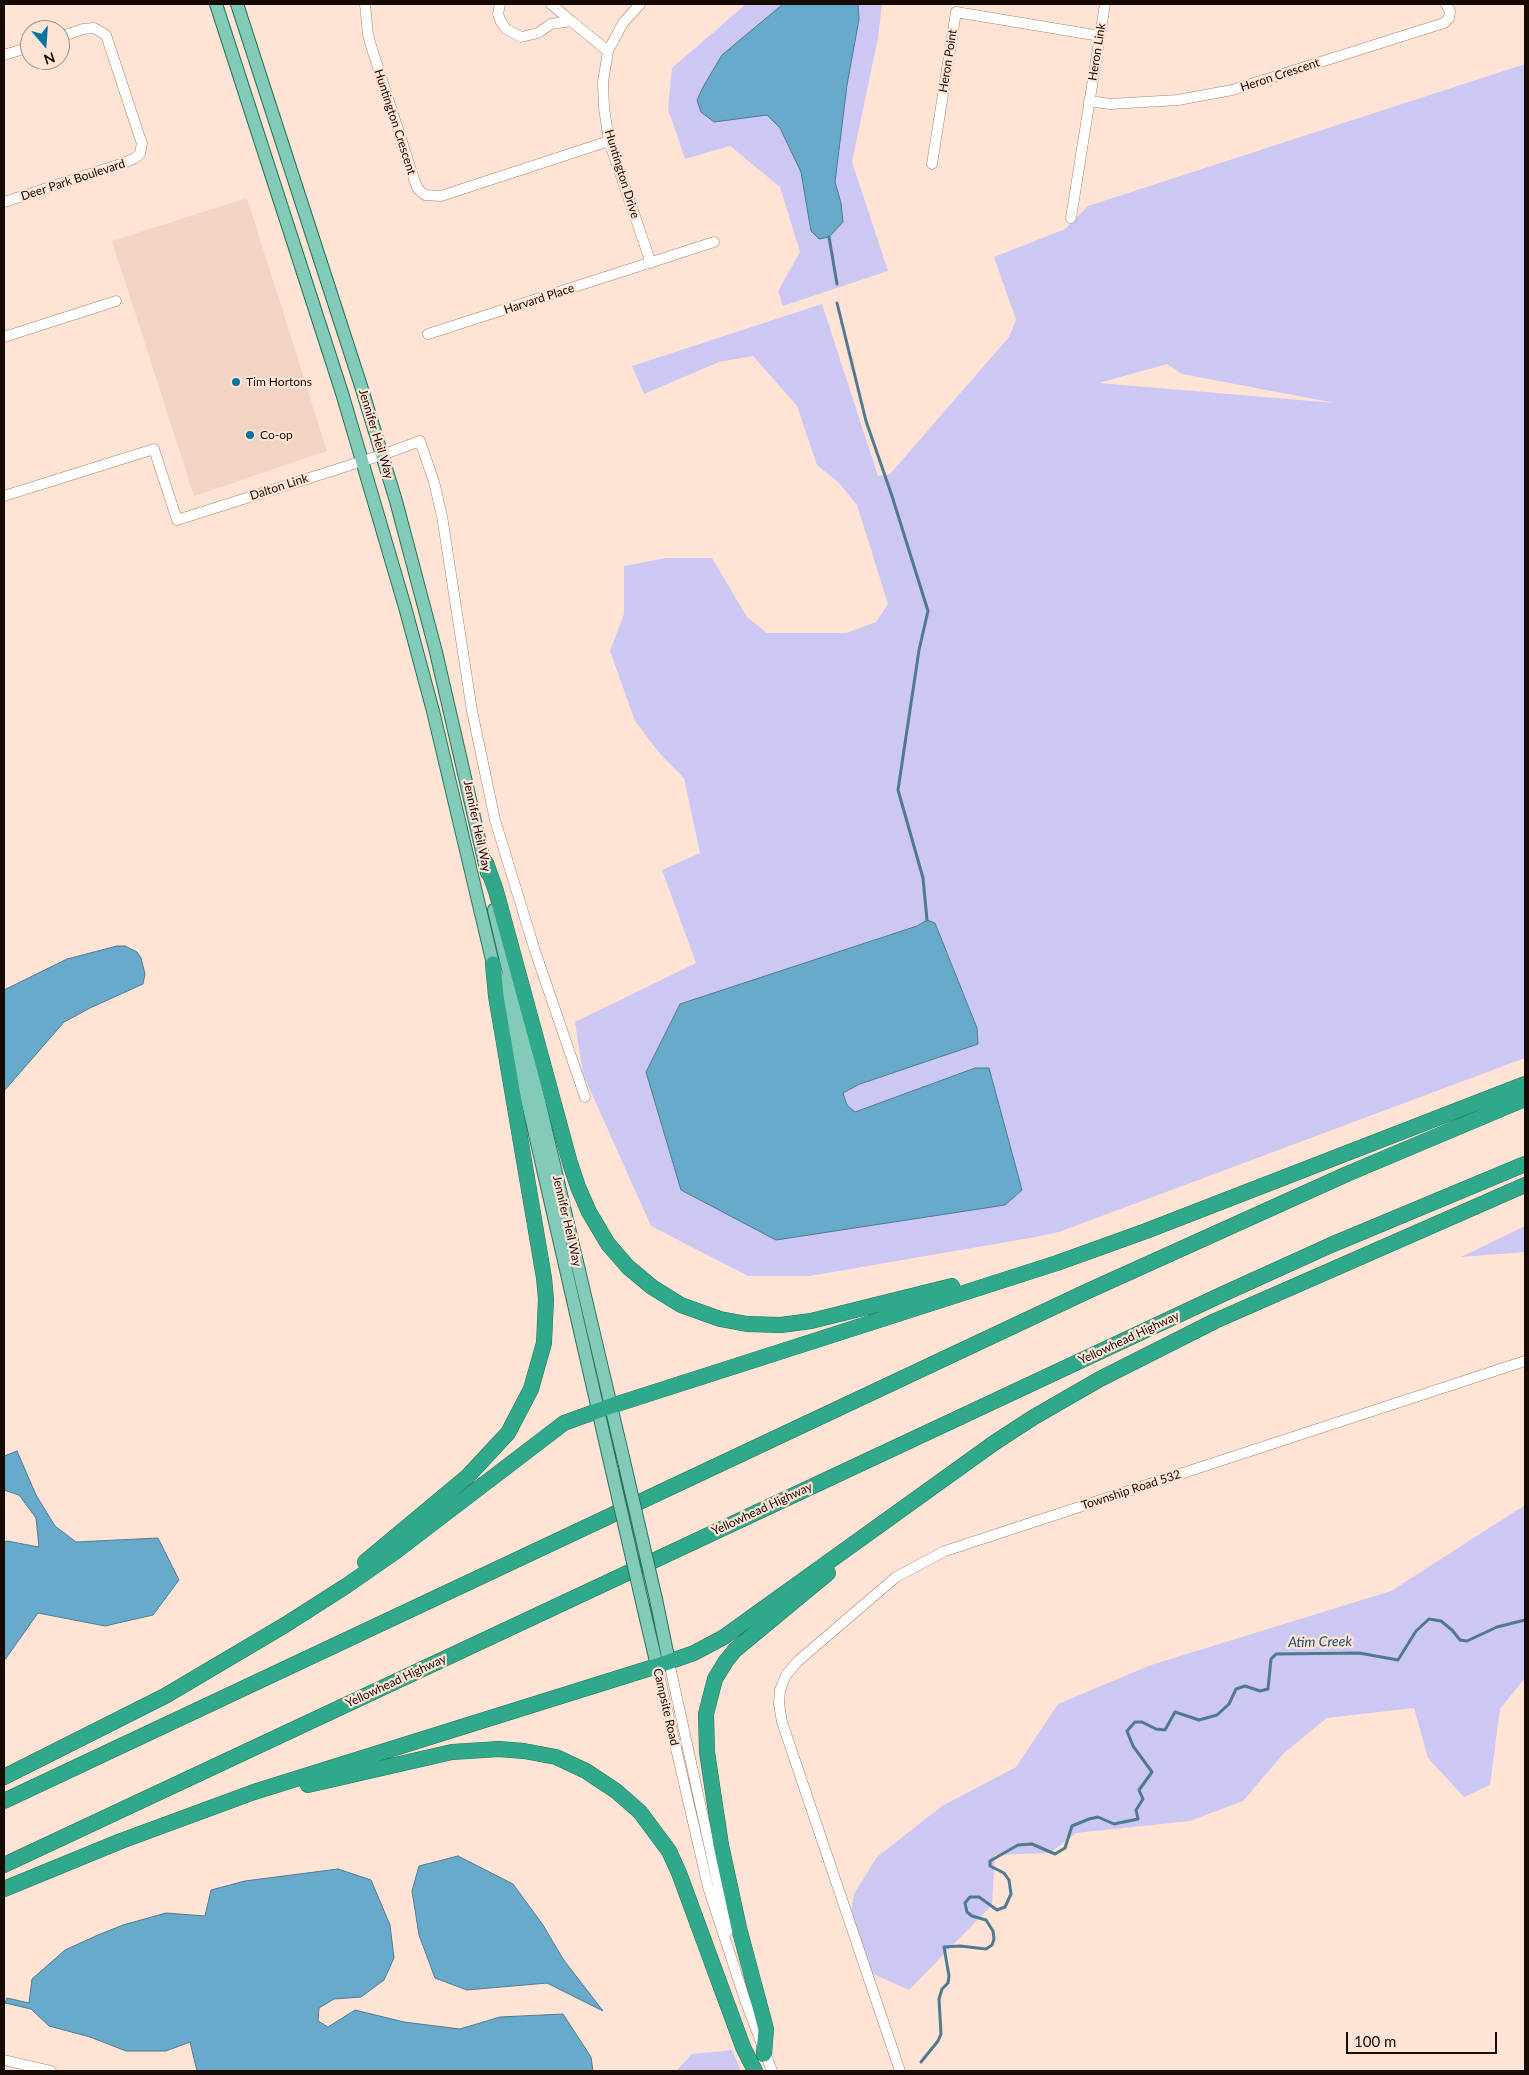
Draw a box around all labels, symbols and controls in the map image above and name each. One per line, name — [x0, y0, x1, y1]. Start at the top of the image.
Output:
north arrow — [20, 20, 70, 70]
street label: Heron Link — [1085, 22, 1109, 82]
street label: Heron Point — [936, 29, 960, 93]
text: N — [42, 49, 57, 69]
street label: Heron Crescent — [1239, 55, 1321, 95]
street label: Huntington Crescent — [371, 67, 419, 177]
street label: Huntington Drive — [602, 128, 642, 220]
street label: Deer Park Boulevard — [19, 156, 127, 204]
street label: Harvard Place — [502, 281, 576, 317]
place label: Tim Hortons — [246, 375, 312, 389]
marker: Tim Hortons — [230, 376, 242, 388]
street label: Jennifer Heil Way — [356, 387, 396, 481]
place label: Co-op — [260, 428, 293, 442]
marker: Co-op — [244, 429, 256, 441]
street label: Dalton Link — [248, 471, 310, 503]
street label: Jennifer Heil Way — [460, 779, 494, 873]
street label: Jennifer Heil Way — [550, 1174, 584, 1268]
street label: Yellowhead Highway — [1076, 1308, 1182, 1368]
street label: Township Road 532 — [1080, 1467, 1182, 1513]
street label: Yellowhead Highway — [709, 1479, 815, 1539]
water label: Atim Creek — [1288, 1633, 1352, 1651]
street label: Yellowhead Highway — [343, 1651, 449, 1711]
street label: Campsite Road — [650, 1667, 682, 1747]
scale bar — [1349, 2022, 1500, 2054]
text: 100 m — [1354, 2032, 1396, 2050]

